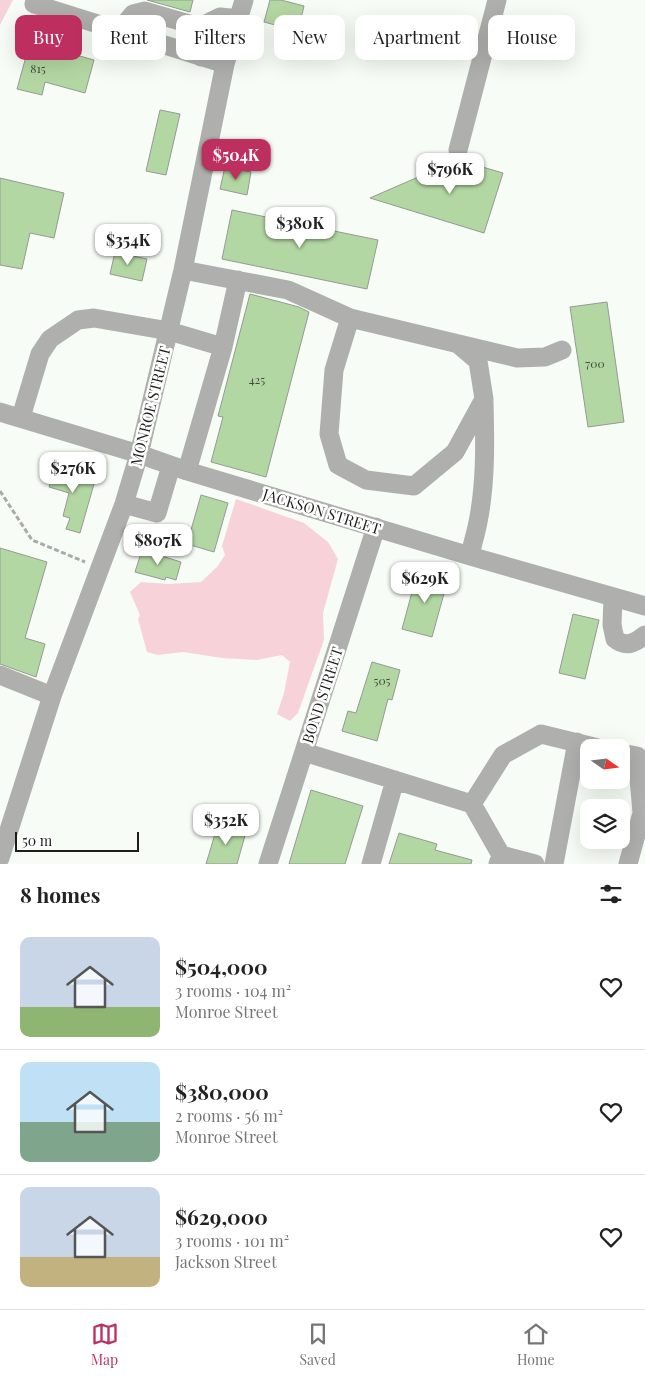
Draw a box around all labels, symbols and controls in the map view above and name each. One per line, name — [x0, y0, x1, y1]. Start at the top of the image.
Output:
chip: Buy — [15, 15, 82, 60]
chip: Rent — [92, 15, 166, 60]
chip: Filters — [176, 15, 264, 60]
chip: New — [274, 15, 345, 60]
chip: Apartment — [355, 15, 478, 60]
chip: House — [488, 15, 575, 60]
house number: 815 — [30, 60, 46, 76]
pin: $504K — [201, 138, 271, 181]
text: $504K — [213, 144, 259, 165]
pin: $796K — [415, 152, 485, 195]
text: $796K — [427, 158, 473, 179]
pin: $380K — [265, 206, 335, 249]
text: $380K — [276, 212, 324, 233]
pin: $354K — [93, 224, 163, 266]
text: $354K — [106, 229, 150, 250]
street label: MONROE STREET — [125, 344, 175, 468]
house number: 700 — [585, 355, 605, 371]
house number: 425 — [249, 371, 265, 387]
pin: $276K — [38, 452, 108, 494]
text: $276K — [50, 457, 96, 478]
street label: JACKSON STREET — [260, 483, 383, 538]
pin: $807K — [123, 524, 193, 566]
text: $807K — [134, 529, 182, 550]
pin: $629K — [390, 562, 460, 604]
text: $629K — [402, 567, 448, 588]
street label: BOND STREET — [297, 644, 347, 746]
house number: 505 — [373, 672, 391, 688]
north arrow — [580, 739, 630, 789]
map controls — [580, 739, 630, 849]
button: layers — [580, 799, 630, 849]
pin: $352K — [191, 804, 261, 846]
text: $352K — [204, 809, 248, 830]
scale bar — [15, 829, 139, 852]
text: 50 m — [22, 831, 52, 850]
text: 8 homes — [20, 880, 100, 908]
icon: filters — [597, 880, 625, 908]
text: $504,000 — [175, 952, 267, 980]
icon: home — [60, 957, 120, 1017]
icon: heart — [597, 973, 625, 1001]
text: 3 rooms · 104 m² — [175, 980, 291, 1001]
text: Monroe Street — [175, 1001, 278, 1022]
text: $380,000 — [175, 1077, 269, 1105]
icon: home — [60, 1082, 120, 1142]
icon: heart — [597, 1098, 625, 1126]
text: 2 rooms · 56 m² — [175, 1105, 283, 1126]
text: Monroe Street — [175, 1126, 278, 1147]
text: $629,000 — [175, 1202, 268, 1230]
icon: home — [60, 1207, 120, 1267]
icon: heart — [597, 1223, 625, 1251]
text: 3 rooms · 101 m² — [175, 1230, 289, 1251]
text: Jackson Street — [175, 1251, 277, 1272]
tab: Map — [91, 1320, 119, 1369]
tab: Saved — [300, 1320, 336, 1369]
tab: Home — [517, 1320, 554, 1369]

